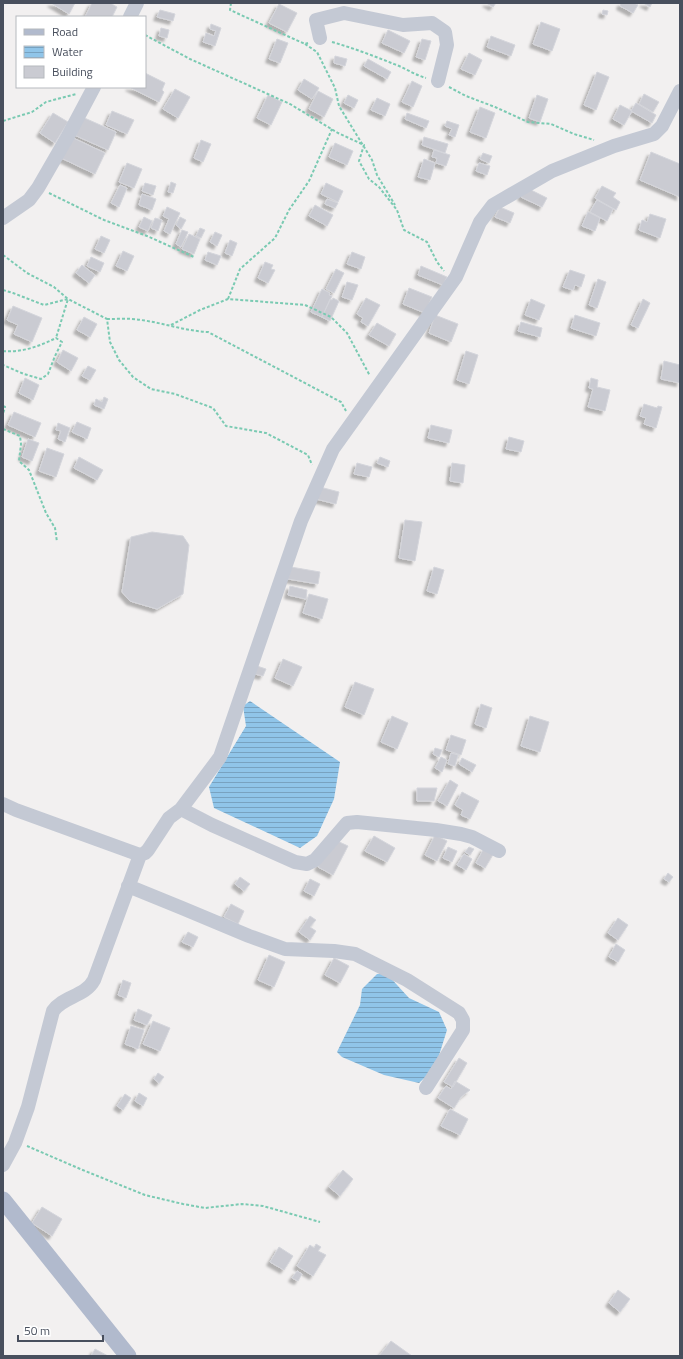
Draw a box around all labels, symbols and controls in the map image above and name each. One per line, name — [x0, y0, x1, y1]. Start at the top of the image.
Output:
legend — [16, 16, 146, 88]
text: Road — [52, 22, 78, 41]
text: Water — [52, 42, 83, 61]
text: Building — [52, 62, 93, 81]
scale bar — [18, 1317, 103, 1343]
text: 50 m — [24, 1321, 50, 1340]

